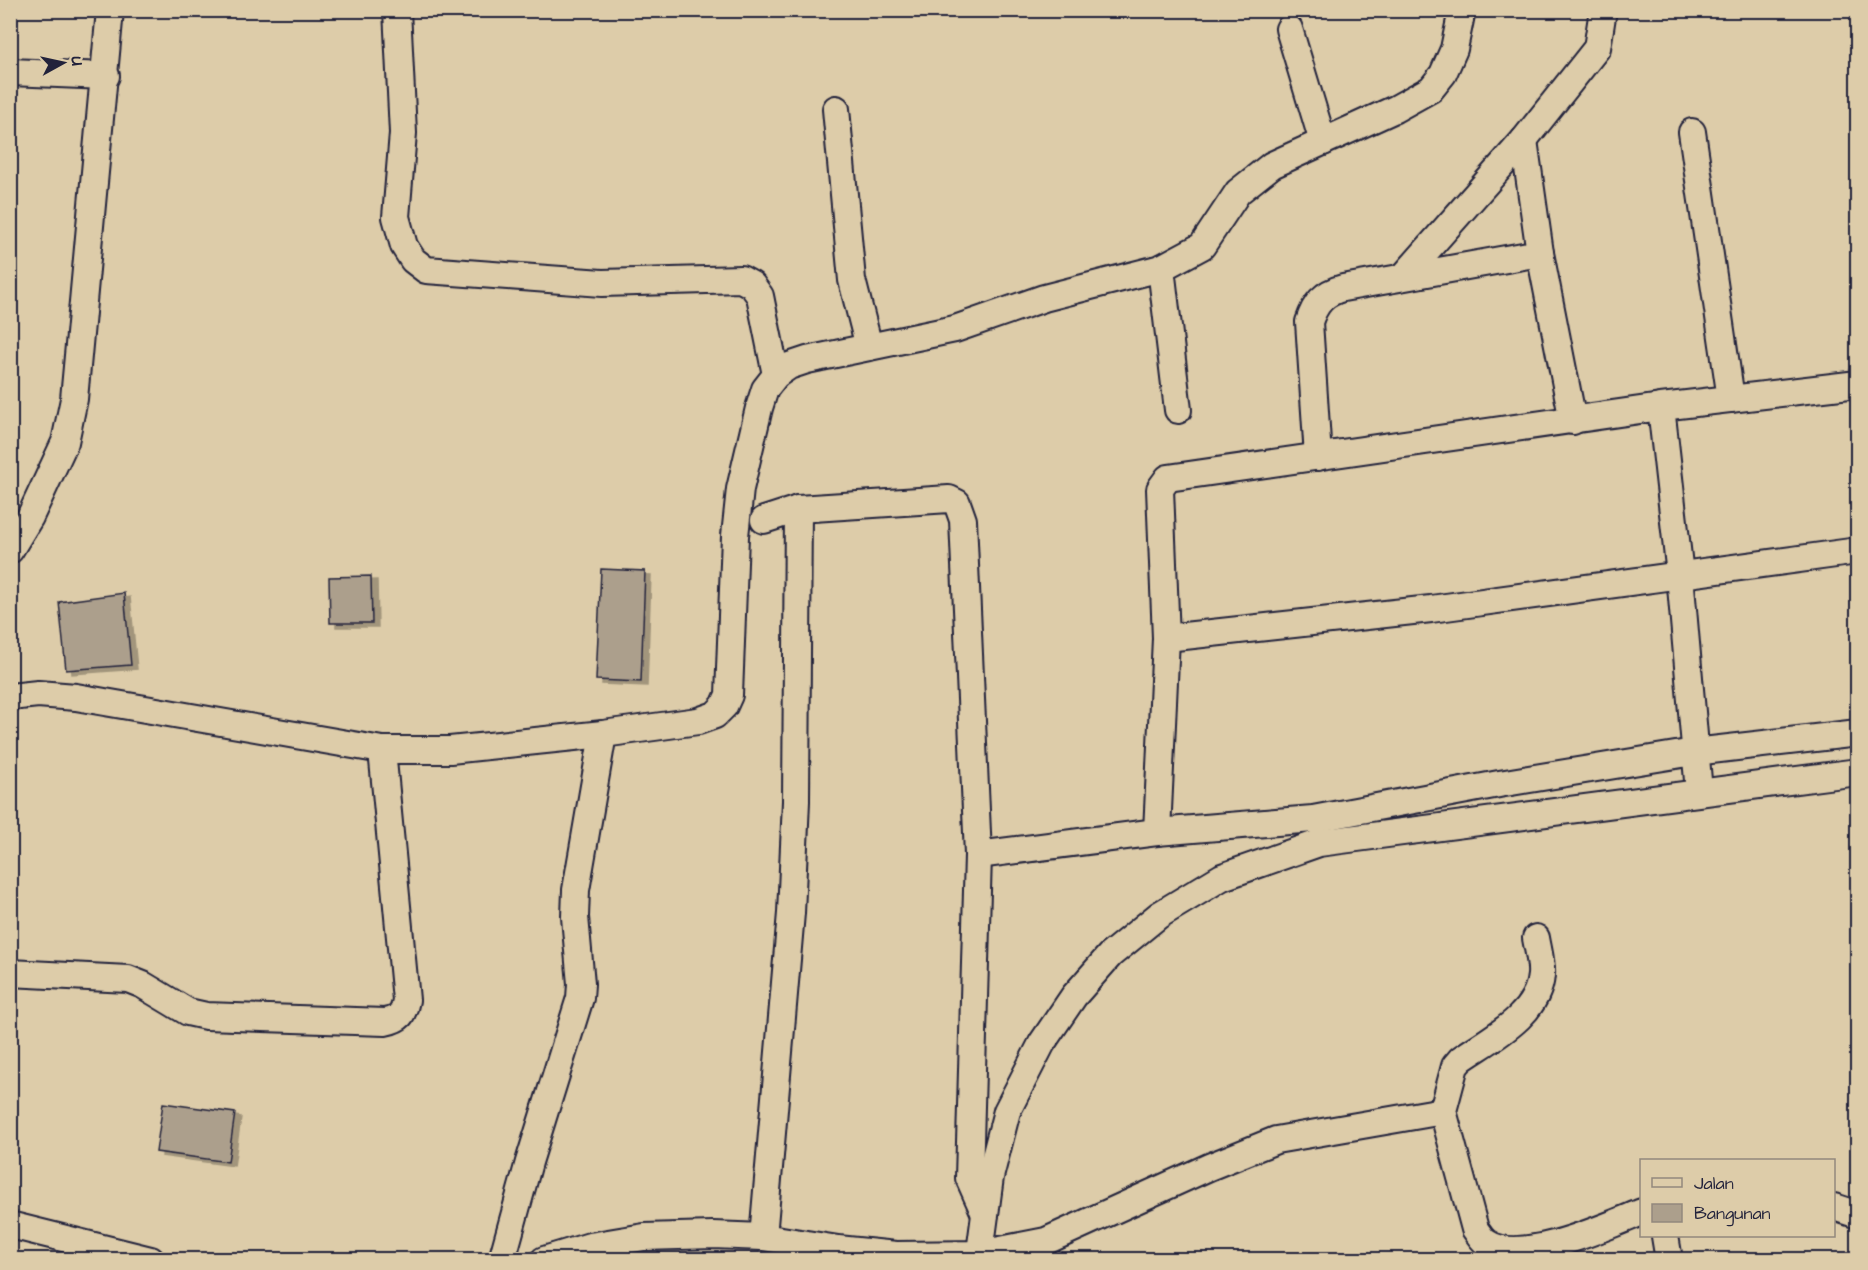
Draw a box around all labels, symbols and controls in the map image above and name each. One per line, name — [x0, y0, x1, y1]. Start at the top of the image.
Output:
north arrow — [33, 33, 93, 93]
text: U — [65, 55, 88, 67]
legend — [1640, 1159, 1835, 1237]
text: Jalan — [1694, 1171, 1734, 1196]
text: Bangunan — [1694, 1201, 1771, 1227]

